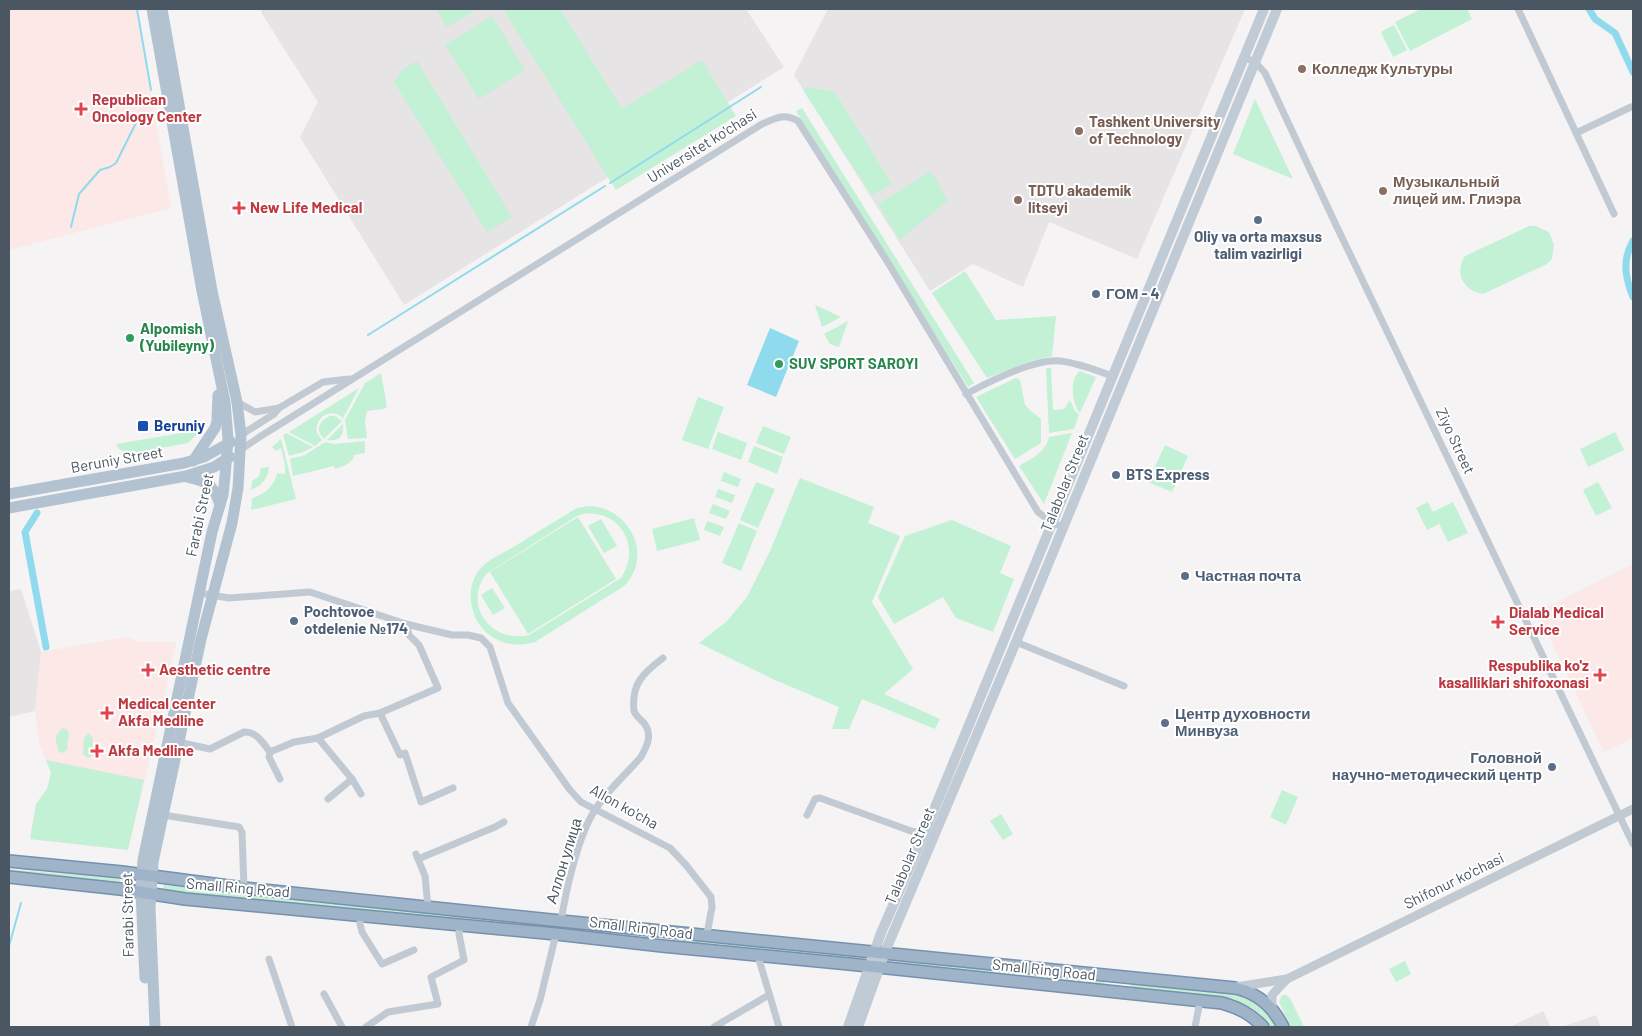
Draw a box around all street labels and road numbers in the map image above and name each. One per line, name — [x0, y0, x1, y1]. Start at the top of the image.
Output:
street label: Universitet ko'chasi — [643, 104, 759, 186]
street label: Ziyo Street — [1433, 405, 1479, 476]
street label: Talabolar Street — [1036, 431, 1092, 534]
street label: Beruniy Street — [69, 442, 165, 476]
street label: Farabi Street — [181, 471, 217, 558]
street label: Allon ko'cha — [587, 780, 662, 832]
street label: Talabolar Street — [880, 804, 938, 907]
street label: Аллон улица — [541, 815, 585, 906]
street label: Shifonur ko'chasi — [1401, 848, 1507, 912]
street label: Farabi Street — [117, 872, 137, 958]
street label: Small Ring Road — [185, 874, 291, 901]
street label: Small Ring Road — [588, 912, 694, 942]
street label: Small Ring Road — [991, 955, 1097, 983]

